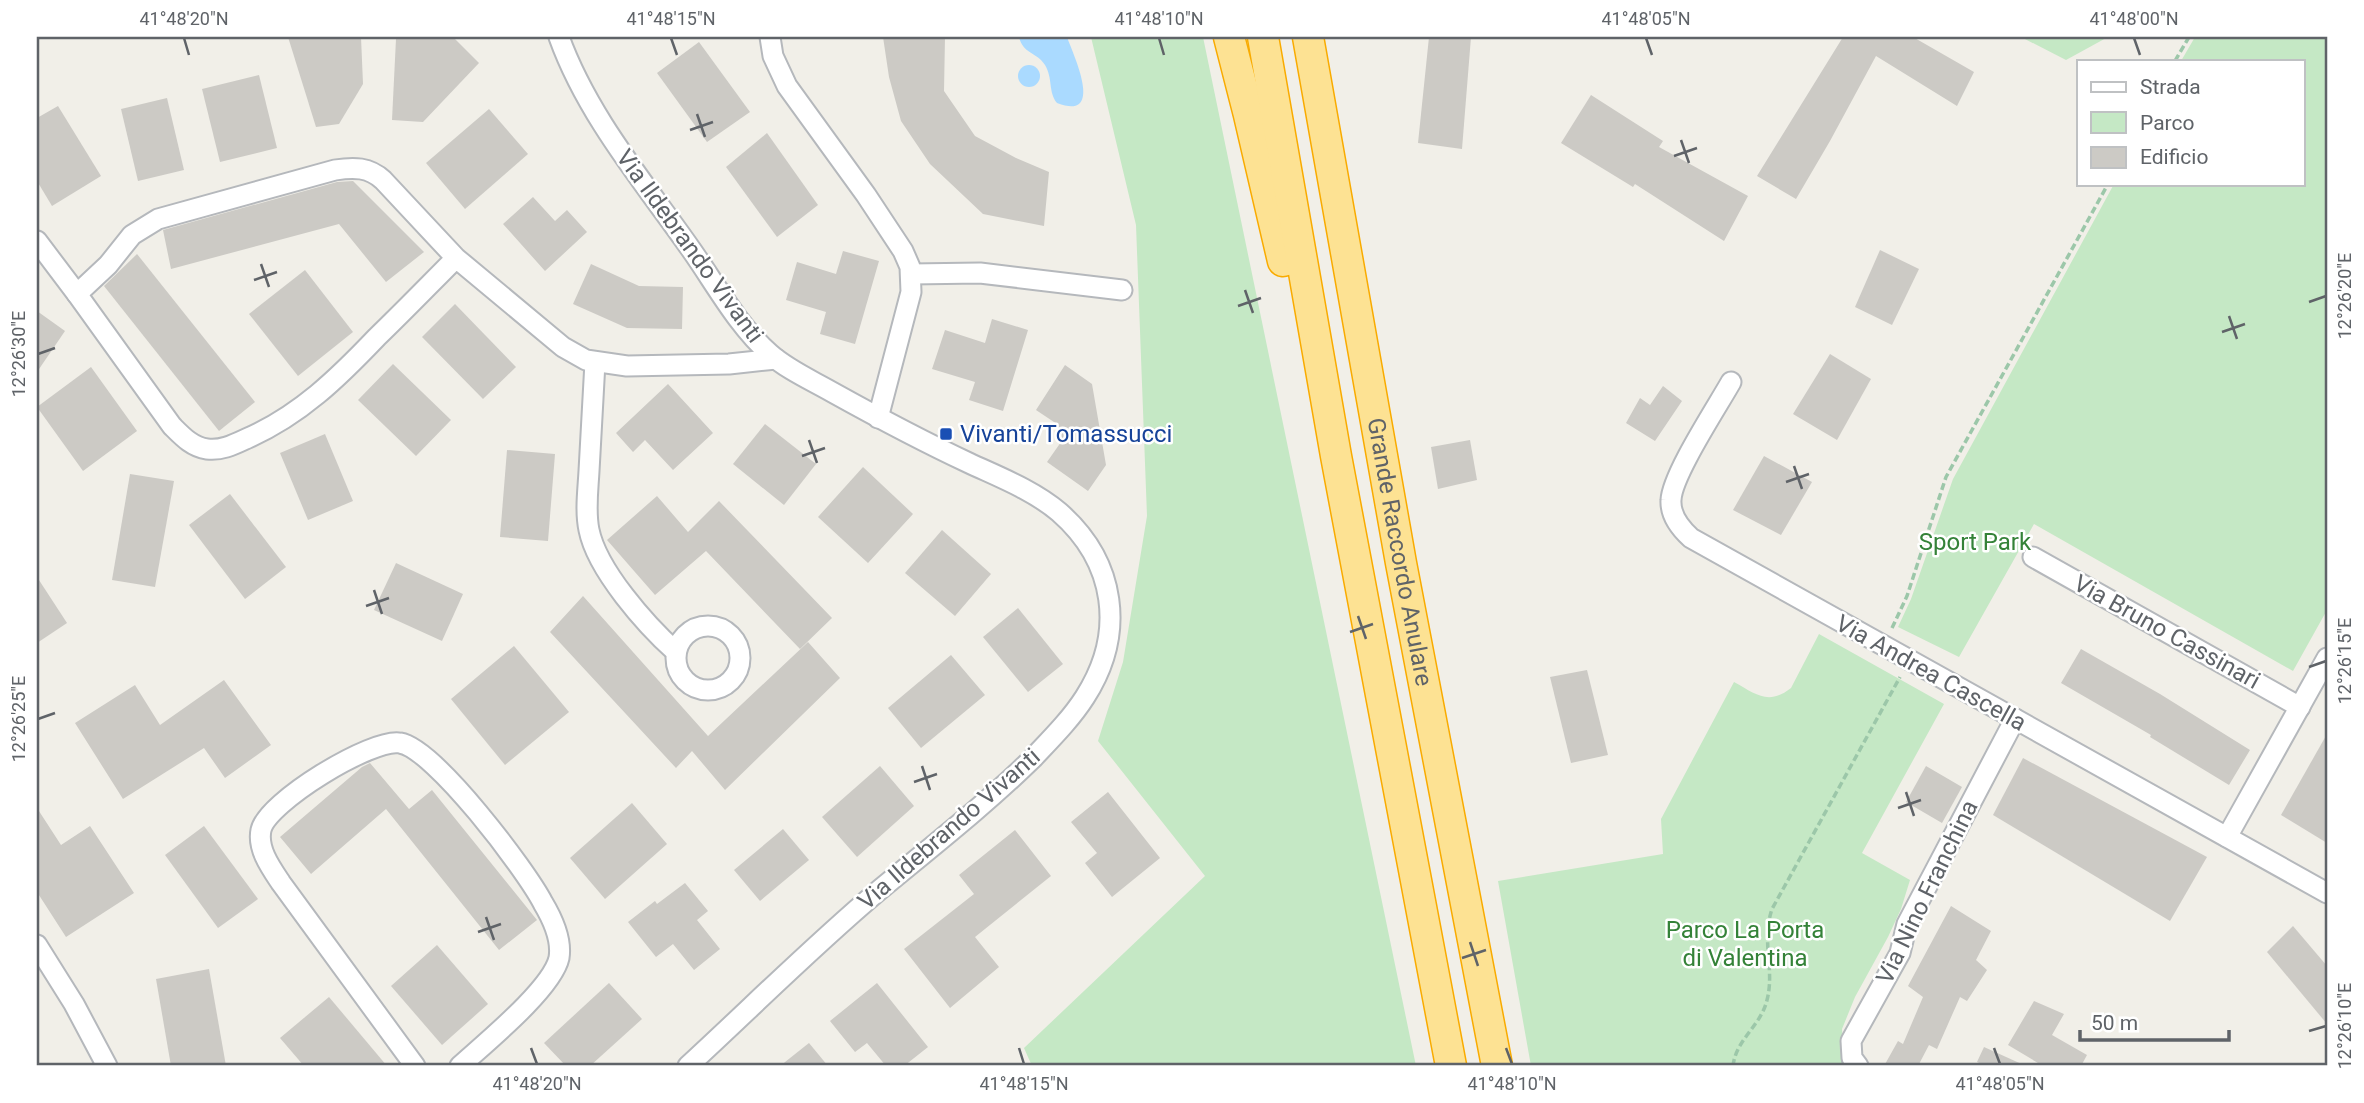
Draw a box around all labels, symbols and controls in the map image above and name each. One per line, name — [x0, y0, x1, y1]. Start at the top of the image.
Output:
text: 41°48'20"N — [139, 8, 229, 29]
text: 41°48'15"N — [626, 8, 716, 29]
text: 41°48'10"N — [1114, 8, 1204, 29]
text: 41°48'05"N — [1601, 8, 1691, 29]
text: 41°48'00"N — [2089, 8, 2179, 29]
legend — [2077, 60, 2304, 186]
text: Strada — [2140, 75, 2201, 99]
text: Parco — [2140, 111, 2194, 135]
street label: Via Ildebrando Vivanti — [611, 144, 769, 348]
text: Edificio — [2140, 145, 2208, 169]
text: 12°26'20"E — [2334, 253, 2355, 339]
text: 12°26'30"E — [8, 311, 29, 397]
street label: Grande Raccordo Anulare — [1362, 416, 1438, 688]
place label: Vivanti/Tomassucci — [960, 420, 1172, 448]
marker: Vivanti/Tomassucci — [938, 426, 954, 442]
park label: Sport Park — [1919, 528, 2032, 556]
street label: Via Bruno Cassinari — [2069, 569, 2265, 695]
street label: Via Andrea Cascella — [1831, 609, 2031, 737]
text: 12°26'15"E — [2334, 618, 2355, 704]
text: 12°26'25"E — [8, 676, 29, 762]
street label: Via Ildebrando Vivanti — [852, 742, 1046, 916]
street label: Via Nino Franchina — [1870, 796, 1984, 988]
park label: Parco La Porta di Valentina — [1666, 916, 1824, 972]
text: 12°26'10"E — [2334, 983, 2355, 1069]
scale bar — [2080, 998, 2229, 1042]
text: 50 m — [2091, 1011, 2138, 1035]
text: 41°48'20"N — [492, 1073, 582, 1094]
text: 41°48'15"N — [979, 1073, 1069, 1094]
text: 41°48'10"N — [1467, 1073, 1557, 1094]
text: 41°48'05"N — [1955, 1073, 2045, 1094]

